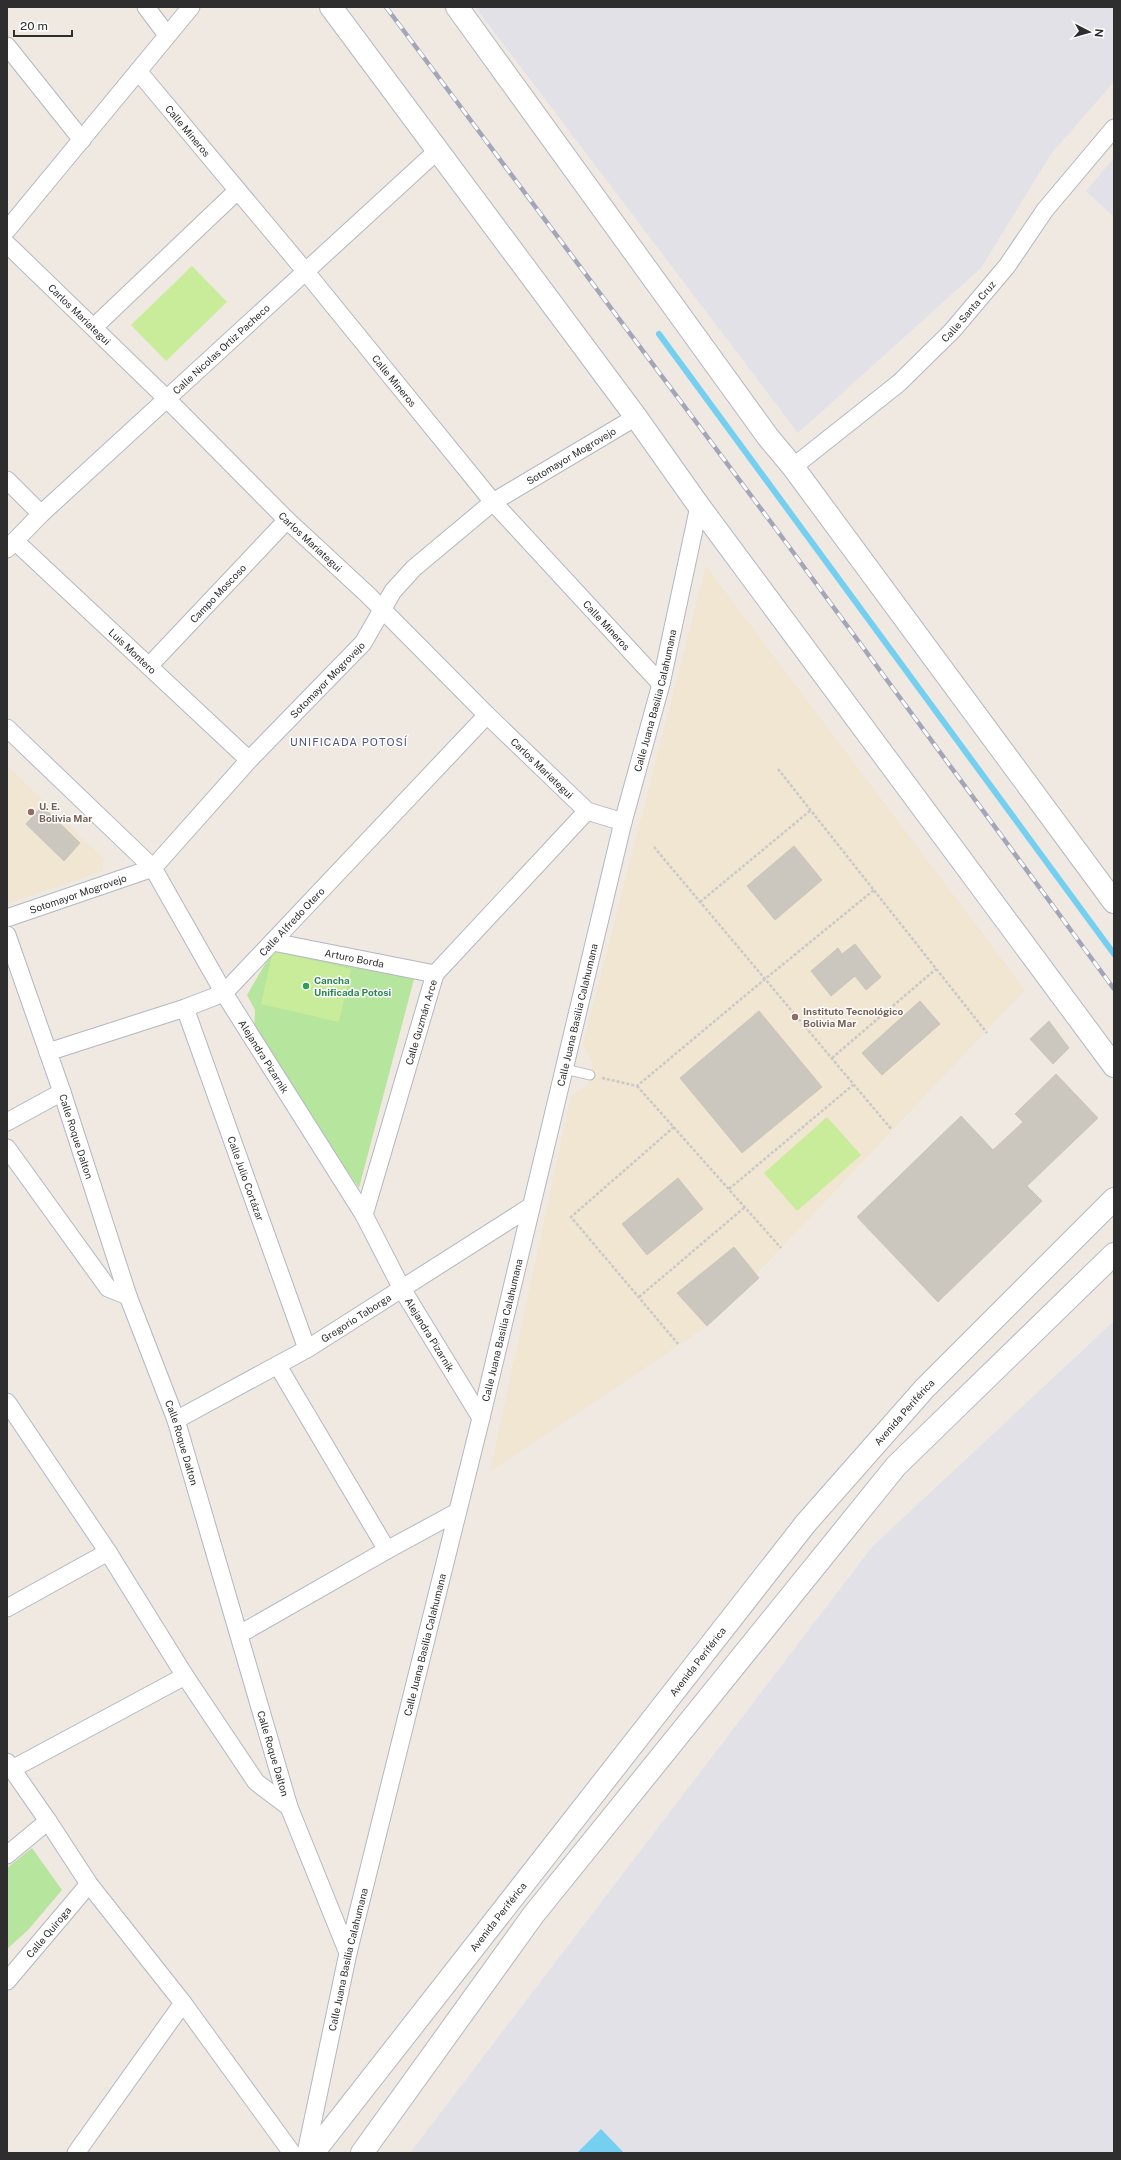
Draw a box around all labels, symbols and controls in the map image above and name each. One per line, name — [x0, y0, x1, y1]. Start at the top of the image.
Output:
scale bar — [14, 12, 72, 38]
north arrow — [1069, 12, 1109, 52]
text: 20 m — [20, 19, 48, 33]
text: N — [1093, 28, 1105, 38]
street label: Calle Mineros — [163, 103, 213, 159]
street label: Calle Santa Cruz — [938, 278, 998, 344]
street label: Carlos Mariategui — [46, 281, 113, 347]
street label: Calle Nicolas Ortiz Pacheco — [170, 301, 272, 396]
street label: Calle Mineros — [370, 352, 419, 409]
street label: Sotomayor Mogrovejo — [524, 424, 618, 487]
street label: Carlos Mariategui — [276, 509, 345, 574]
street label: Campo Moscoso — [187, 561, 248, 625]
street label: Calle Mineros — [581, 598, 633, 653]
street label: Luis Montero — [106, 626, 159, 676]
street label: Calle Juana Basilia Calahumana — [631, 628, 678, 773]
street label: Sotomayor Mogrovejo — [287, 639, 367, 720]
district label: UNIFICADA POTOSÍ — [290, 735, 408, 748]
street label: Carlos Mariategui — [508, 735, 576, 801]
place label: U. E. Bolivia Mar — [39, 800, 92, 824]
marker: U. E. Bolivia Mar — [26, 807, 36, 817]
street label: Sotomayor Mogrovejo — [28, 871, 128, 916]
street label: Calle Alfredo Otero — [256, 885, 327, 958]
street label: Calle Juana Basilia Calahumana — [554, 942, 600, 1087]
street label: Arturo Borda — [324, 946, 385, 970]
place label: Cancha Unificada Potosi — [314, 974, 392, 998]
street label: Calle Guzmán Arce — [403, 978, 439, 1066]
marker: Cancha Unificada Potosi — [301, 981, 311, 991]
place label: Instituto Tecnológico Bolivia Mar — [803, 1005, 903, 1029]
marker: Instituto Tecnológico Bolivia Mar — [790, 1012, 800, 1022]
street label: Alejandra Pizarnik — [236, 1018, 292, 1096]
street label: Calle Roque Dalton — [57, 1092, 96, 1181]
street label: Calle Julio Cortázar — [225, 1134, 267, 1223]
street label: Calle Juana Basilia Calahumana — [479, 1258, 525, 1403]
street label: Gregorio Taborga — [319, 1291, 393, 1345]
street label: Alejandra Pizarnik — [403, 1295, 457, 1374]
street label: Avenida Periférica — [871, 1376, 937, 1448]
street label: Calle Roque Dalton — [163, 1398, 201, 1487]
street label: Calle Juana Basilia Calahumana — [401, 1572, 448, 1717]
street label: Avenida Periférica — [667, 1625, 728, 1699]
street label: Calle Roque Dalton — [255, 1709, 292, 1798]
street label: Avenida Periférica — [467, 1880, 529, 1954]
street label: Calle Juana Basilia Calahumana — [326, 1887, 370, 2032]
street label: Calle Quiroga — [23, 1904, 73, 1960]

